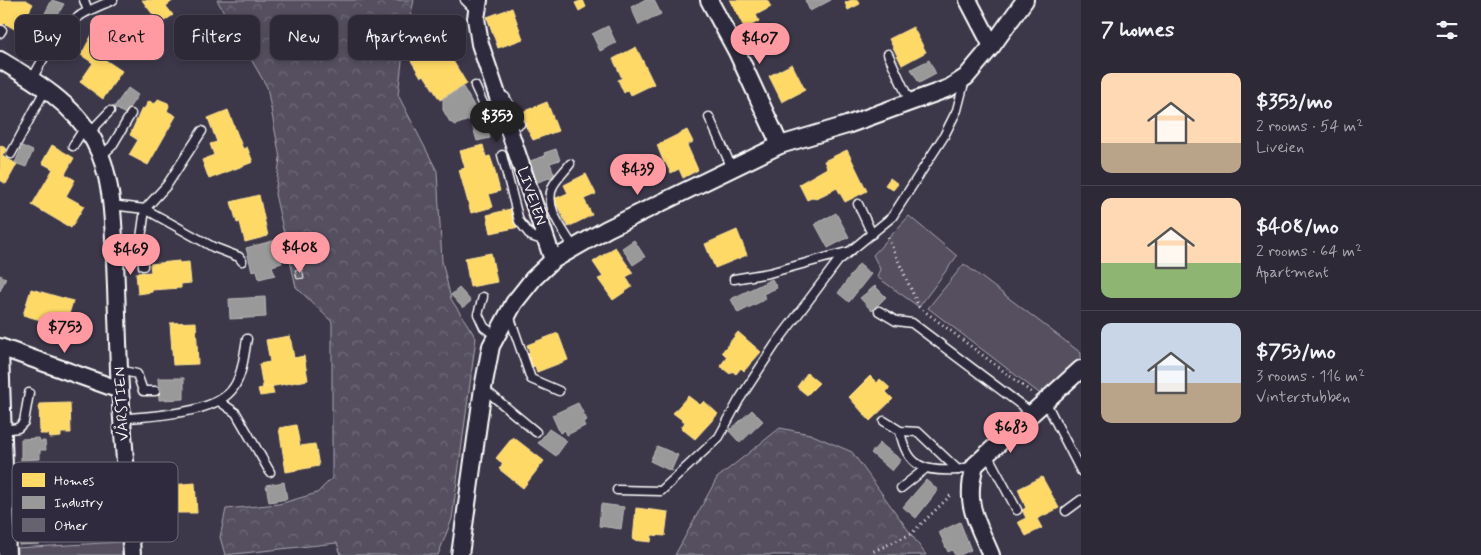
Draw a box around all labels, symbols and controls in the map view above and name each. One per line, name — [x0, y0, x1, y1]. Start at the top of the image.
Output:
chip: Buy — [15, 15, 80, 60]
chip: Rent — [90, 15, 164, 60]
chip: Filters — [174, 15, 260, 60]
chip: New — [270, 15, 338, 60]
chip: Apartment — [348, 15, 466, 60]
text: 7 homes — [1101, 16, 1174, 44]
icon: filters — [1433, 16, 1461, 44]
pin: $407 — [730, 22, 790, 65]
text: $407 — [742, 28, 778, 49]
text: $353/mo — [1256, 88, 1332, 116]
icon: home — [1141, 93, 1201, 153]
pin: $353 — [467, 100, 527, 143]
text: $353 — [481, 106, 513, 127]
text: 2 rooms · 54 m² — [1256, 116, 1363, 137]
text: Liveien — [1256, 137, 1304, 158]
pin: $439 — [608, 154, 668, 196]
text: $439 — [621, 159, 655, 180]
street label: LIVEIEN — [512, 164, 550, 228]
text: $408/mo — [1256, 213, 1339, 241]
icon: home — [1141, 218, 1201, 278]
pin: $408 — [270, 232, 330, 274]
pin: $469 — [101, 234, 161, 276]
text: $408 — [282, 237, 318, 258]
text: $469 — [113, 239, 149, 260]
text: 2 rooms · 64 m² — [1256, 241, 1362, 262]
text: Apartment — [1256, 262, 1329, 283]
pin: $753 — [35, 312, 95, 354]
text: $753 — [48, 317, 82, 338]
text: $753/mo — [1256, 338, 1336, 366]
icon: home — [1141, 343, 1201, 403]
street label: VÅRSTIEN — [109, 366, 134, 442]
text: 3 rooms · 116 m² — [1256, 366, 1365, 387]
text: Vinterstubben — [1256, 387, 1350, 408]
pin: $683 — [981, 412, 1041, 454]
text: $683 — [995, 417, 1027, 438]
legend — [12, 462, 178, 542]
text: Homes — [54, 472, 95, 490]
text: Industry — [54, 494, 103, 512]
text: Other — [54, 517, 88, 535]

